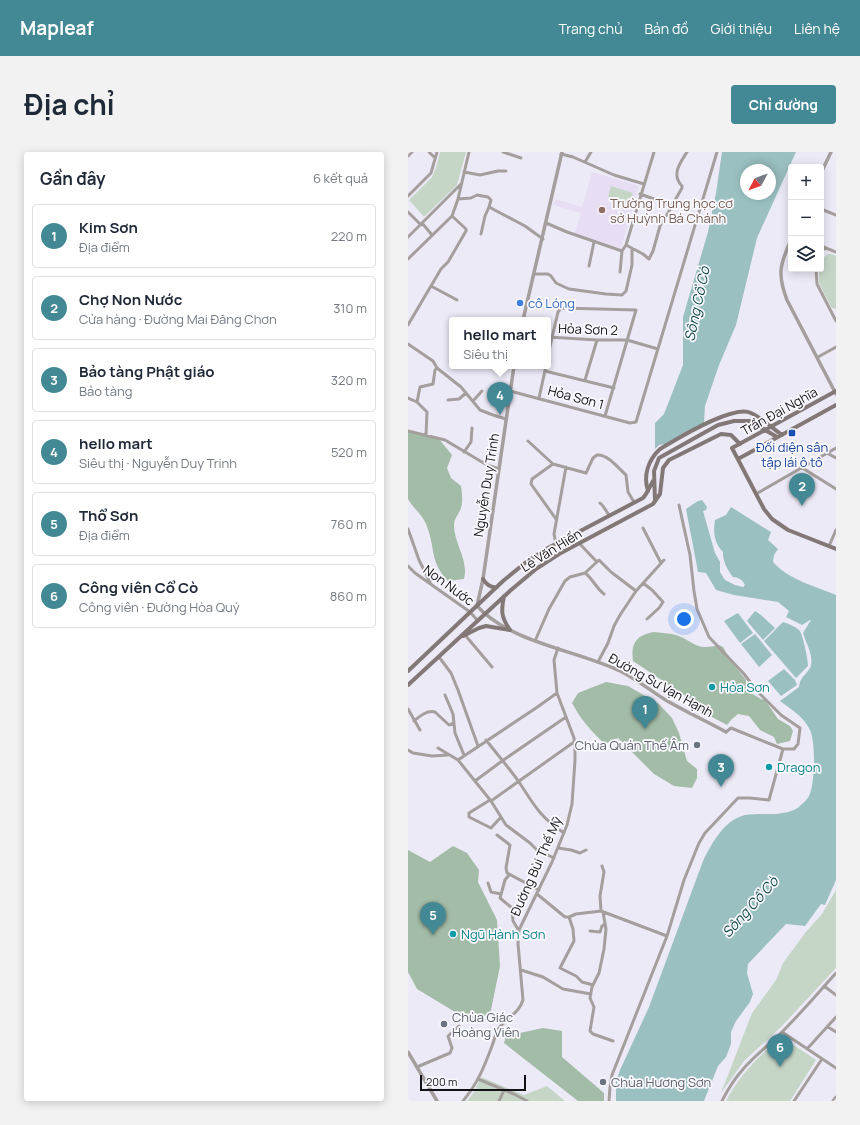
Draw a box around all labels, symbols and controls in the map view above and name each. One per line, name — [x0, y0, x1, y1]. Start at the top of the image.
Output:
text: Mapleaf — [20, 15, 94, 41]
text: Trang chủ — [559, 19, 622, 38]
text: Bản đồ — [644, 19, 689, 38]
text: Giới thiệu — [711, 19, 772, 38]
text: Liên hệ — [794, 19, 840, 38]
text: Địa chỉ — [24, 85, 115, 123]
button: Chỉ đường — [731, 85, 836, 124]
north arrow — [740, 164, 776, 200]
map controls — [788, 164, 824, 272]
button: + — [788, 164, 824, 200]
text: Gần đây — [40, 167, 106, 190]
text: 6 kết quả — [313, 169, 368, 187]
place label: Trường Trung học cơ sở Huỳnh Bá Chánh — [610, 194, 733, 227]
button: − — [788, 200, 824, 236]
marker: Trường Trung học cơ sở Huỳnh Bá Chánh — [597, 205, 607, 215]
text: Kim Sơn — [79, 217, 138, 238]
text: 1 — [51, 227, 57, 245]
text: 220 m — [331, 227, 367, 245]
button: layers — [788, 236, 824, 272]
text: Địa điểm — [79, 238, 130, 256]
water label: Sông Cổ Cò — [679, 264, 714, 343]
text: Chợ Non Nước — [79, 289, 182, 310]
place label: cô Lóng — [528, 294, 575, 312]
marker: cô Lóng — [515, 298, 525, 308]
text: 2 — [50, 299, 58, 317]
text: 310 m — [333, 299, 367, 317]
text: Cửa hàng · Đường Mai Đăng Chơn — [79, 310, 277, 328]
popup — [449, 317, 551, 369]
street label: Hỏa Sơn 2 — [558, 319, 618, 339]
text: hello mart — [463, 324, 537, 345]
text: Siêu thị — [463, 345, 508, 363]
text: Bảo tàng Phật giáo — [79, 361, 215, 382]
text: 3 — [50, 371, 58, 389]
text: 320 m — [331, 371, 367, 389]
street label: Hỏa Sơn 1 — [546, 381, 606, 413]
text: Bảo tàng — [79, 382, 132, 400]
pin: 4 — [487, 382, 513, 415]
street label: Trần Đại Nghĩa — [737, 382, 821, 440]
marker: Đối diện sân tập lái ô tô — [787, 428, 797, 438]
street label: Nguyễn Duy Trinh — [469, 432, 503, 538]
text: hello mart — [79, 433, 153, 454]
place label: Đối diện sân tập lái ô tô — [756, 438, 828, 471]
text: 4 — [50, 443, 58, 461]
text: 520 m — [331, 443, 367, 461]
text: Siêu thị · Nguyễn Duy Trinh — [79, 454, 237, 472]
pin: 2 — [789, 473, 815, 506]
text: Thổ Sơn — [79, 505, 138, 526]
text: 5 — [50, 515, 58, 533]
text: 760 m — [331, 515, 367, 533]
street label: Lê Văn Hiến — [517, 524, 585, 576]
text: Địa điểm — [79, 526, 130, 544]
street label: Non Nước — [420, 560, 478, 610]
text: Công viên Cổ Cò — [79, 577, 198, 598]
text: 6 — [50, 587, 58, 605]
text: 860 m — [330, 587, 367, 605]
text: Công viên · Đường Hòa Quý — [79, 598, 240, 616]
your location — [674, 609, 694, 629]
street label: Đường Sư Vạn Hạnh — [605, 649, 717, 721]
place label: Hỏa Sơn — [720, 678, 770, 696]
marker: Hỏa Sơn — [707, 682, 717, 692]
pin: 1 — [632, 696, 658, 729]
place label: Chùa Quán Thế Âm — [575, 736, 689, 754]
marker: Chùa Quán Thế Âm — [692, 740, 702, 750]
pin: 3 — [708, 754, 734, 787]
place label: Dragon — [777, 758, 821, 776]
marker: Dragon — [764, 762, 774, 772]
street label: Đường Bùi Thế Mỹ — [506, 813, 566, 919]
water label: Sông Cổ Cò — [717, 872, 782, 941]
pin: 5 — [420, 902, 446, 935]
place label: Ngũ Hành Sơn — [461, 925, 546, 943]
marker: Ngũ Hành Sơn — [448, 929, 458, 939]
place label: Chùa Giác Hoàng Viên — [452, 1008, 520, 1041]
marker: Chùa Giác Hoàng Viên — [439, 1019, 449, 1029]
pin: 6 — [767, 1034, 793, 1067]
scale bar — [420, 1073, 526, 1092]
place label: Chùa Hương Sơn — [611, 1073, 711, 1091]
text: 200 m — [426, 1074, 457, 1089]
marker: Chùa Hương Sơn — [598, 1077, 608, 1087]

